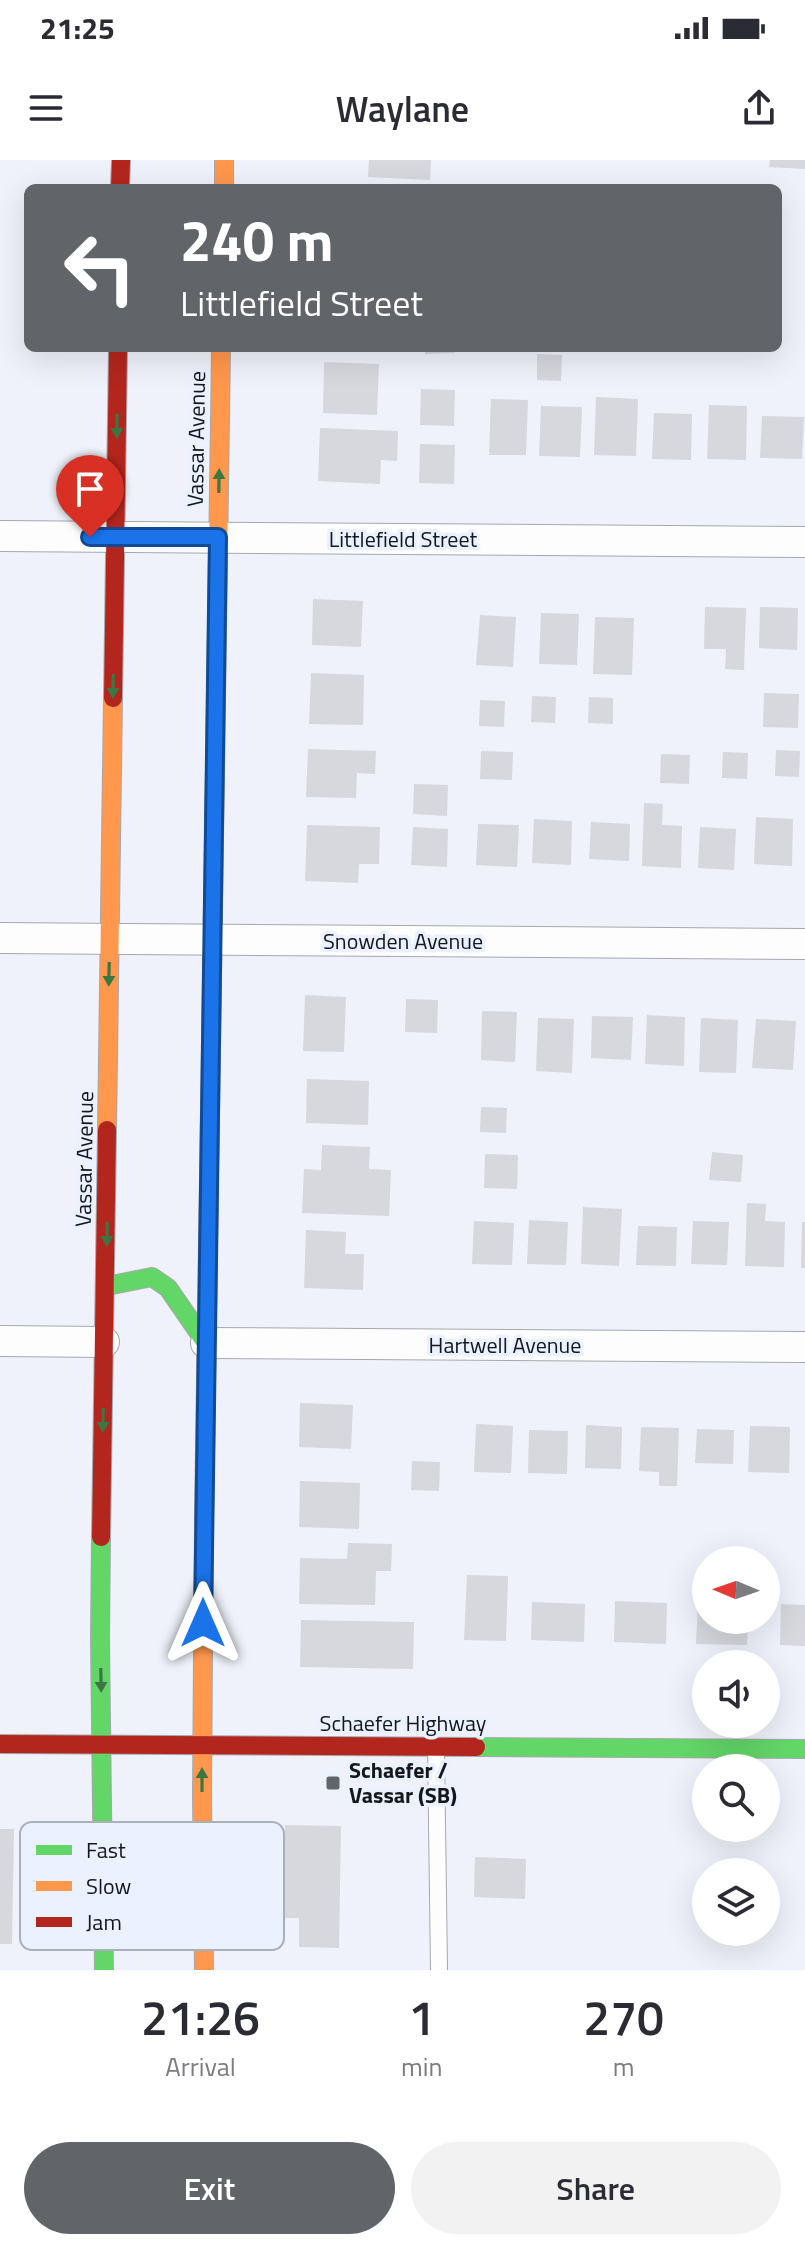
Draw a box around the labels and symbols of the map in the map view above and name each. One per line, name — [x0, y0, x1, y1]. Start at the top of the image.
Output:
street label: Vassar Avenue — [178, 371, 214, 507]
one-way arrow — [111, 414, 123, 439]
pin — [56, 455, 124, 537]
one-way arrow — [213, 468, 225, 493]
street label: Littlefield Street — [329, 522, 478, 556]
one-way arrow — [107, 674, 119, 699]
street label: Snowden Avenue — [323, 924, 483, 958]
one-way arrow — [103, 962, 115, 987]
street label: Vassar Avenue — [66, 1091, 102, 1227]
one-way arrow — [101, 1222, 113, 1247]
street label: Hartwell Avenue — [429, 1328, 581, 1362]
one-way arrow — [97, 1408, 109, 1433]
north arrow — [692, 1546, 780, 1634]
position arrow — [161, 1581, 245, 1665]
one-way arrow — [95, 1668, 107, 1693]
street label: Schaefer Highway — [320, 1706, 487, 1740]
place label: Schaefer / Vassar (SB) — [349, 1753, 457, 1812]
one-way arrow — [196, 1767, 208, 1792]
marker: Schaefer / Vassar (SB) — [324, 1774, 342, 1792]
legend — [20, 1822, 284, 1950]
text: Fast — [86, 1833, 126, 1867]
text: Slow — [86, 1869, 132, 1903]
text: Jam — [86, 1905, 122, 1939]

